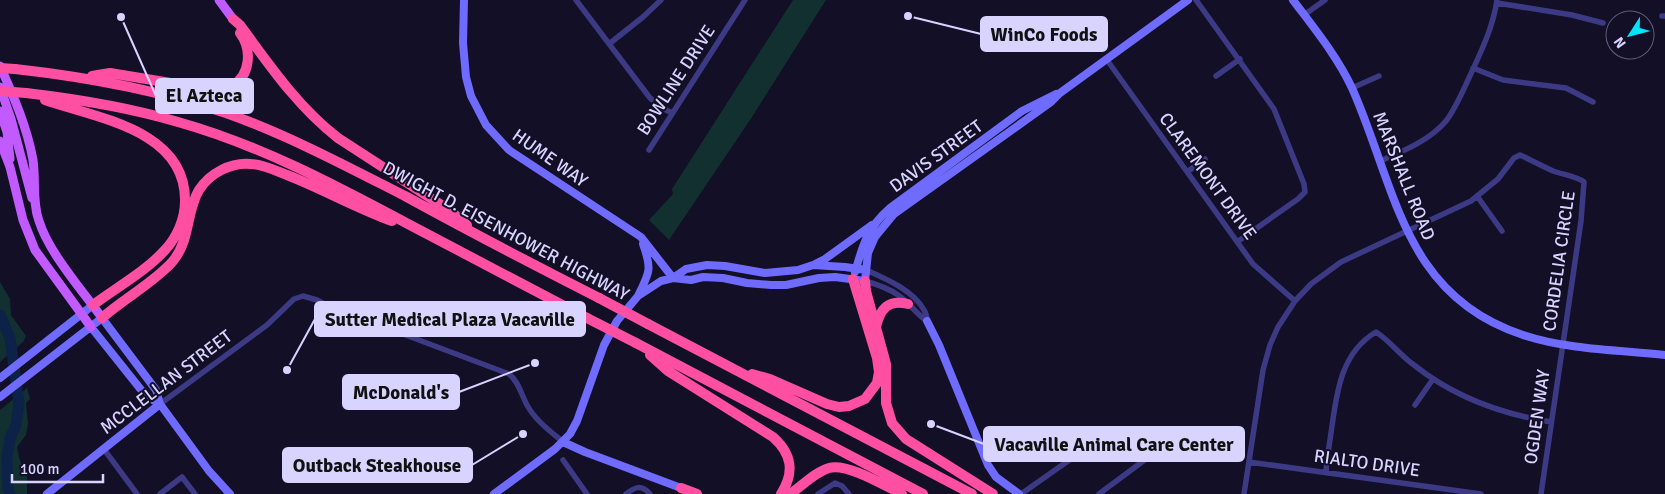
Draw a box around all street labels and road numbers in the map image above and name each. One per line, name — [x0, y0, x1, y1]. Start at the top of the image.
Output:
street label: BOWLINE DRIVE — [632, 21, 720, 139]
street label: CLAREMONT DRIVE — [1154, 108, 1262, 244]
street label: MARSHALL ROAD — [1368, 108, 1440, 244]
street label: DAVIS STREET — [885, 115, 987, 197]
street label: HUME WAY — [508, 124, 592, 192]
street label: DWIGHT D. EISENHOWER HIGHWAY — [379, 157, 633, 305]
street label: CORDELIA CIRCLE — [1538, 189, 1580, 333]
street label: MCCLELLAN STREET — [96, 325, 236, 439]
street label: OGDEN WAY — [1519, 368, 1555, 466]
street label: RIALTO DRIVE — [1313, 445, 1421, 481]

